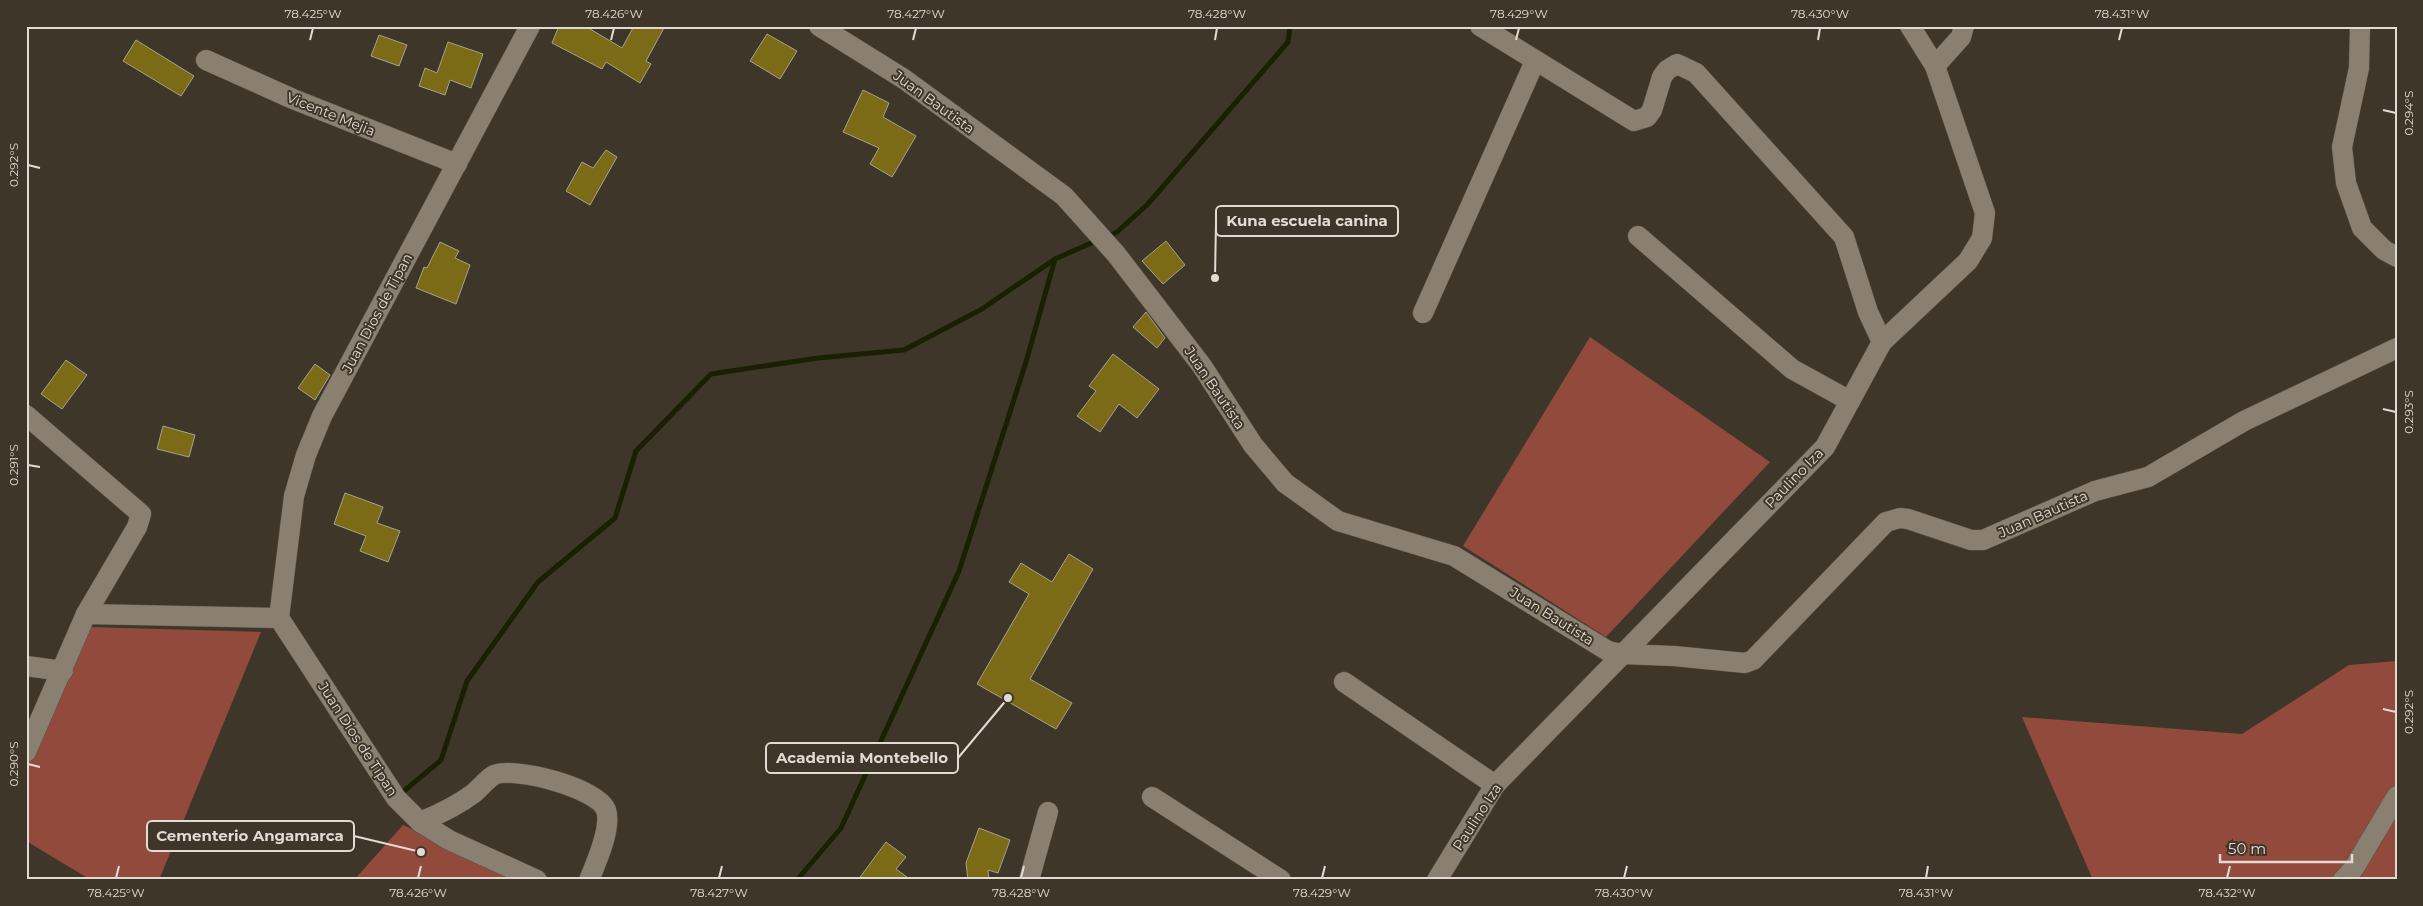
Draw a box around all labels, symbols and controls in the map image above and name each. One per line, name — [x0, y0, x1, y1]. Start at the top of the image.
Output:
text: 78.425°W — [284, 6, 342, 21]
text: 78.426°W — [585, 6, 643, 21]
text: 78.427°W — [887, 6, 945, 21]
text: 78.428°W — [1188, 6, 1246, 21]
text: 78.429°W — [1490, 6, 1548, 21]
text: 78.430°W — [1791, 6, 1849, 21]
text: 78.431°W — [2095, 6, 2149, 21]
street label: Juan Bautista — [889, 66, 978, 137]
street label: Vicente Mejia — [284, 88, 378, 140]
text: 0.294°S — [2401, 91, 2416, 135]
text: 0.292°S — [6, 143, 21, 187]
callout: Kuna escuela canina — [1216, 206, 1398, 236]
text: Kuna escuela canina — [1226, 211, 1388, 230]
street label: Juan Dios de Tipan — [337, 250, 416, 377]
street label: Juan Bautista — [1180, 342, 1249, 433]
text: 0.293°S — [2401, 390, 2416, 434]
text: 0.291°S — [6, 444, 21, 486]
street label: Paulino Iza — [1761, 444, 1827, 512]
street label: Juan Bautista — [1995, 486, 2091, 542]
street label: Juan Bautista — [1506, 582, 1597, 649]
street label: Juan Dios de Tipan — [314, 677, 402, 800]
text: 0.292°S — [2401, 690, 2416, 734]
text: 0.290°S — [6, 741, 21, 787]
callout: Academia Montebello — [766, 743, 958, 773]
text: Academia Montebello — [775, 748, 948, 767]
street label: Paulino Iza — [1449, 780, 1505, 854]
callout: Cementerio Angamarca — [147, 821, 354, 851]
text: Cementerio Angamarca — [156, 826, 344, 845]
scale bar — [2220, 831, 2353, 863]
text: 50 m — [2228, 839, 2266, 858]
text: 78.425°W — [87, 885, 145, 900]
text: 78.426°W — [389, 885, 447, 900]
text: 78.427°W — [690, 885, 748, 900]
text: 78.428°W — [992, 885, 1050, 900]
text: 78.429°W — [1293, 885, 1351, 900]
text: 78.430°W — [1595, 885, 1653, 900]
text: 78.431°W — [1899, 885, 1953, 900]
text: 78.432°W — [2199, 885, 2255, 900]

